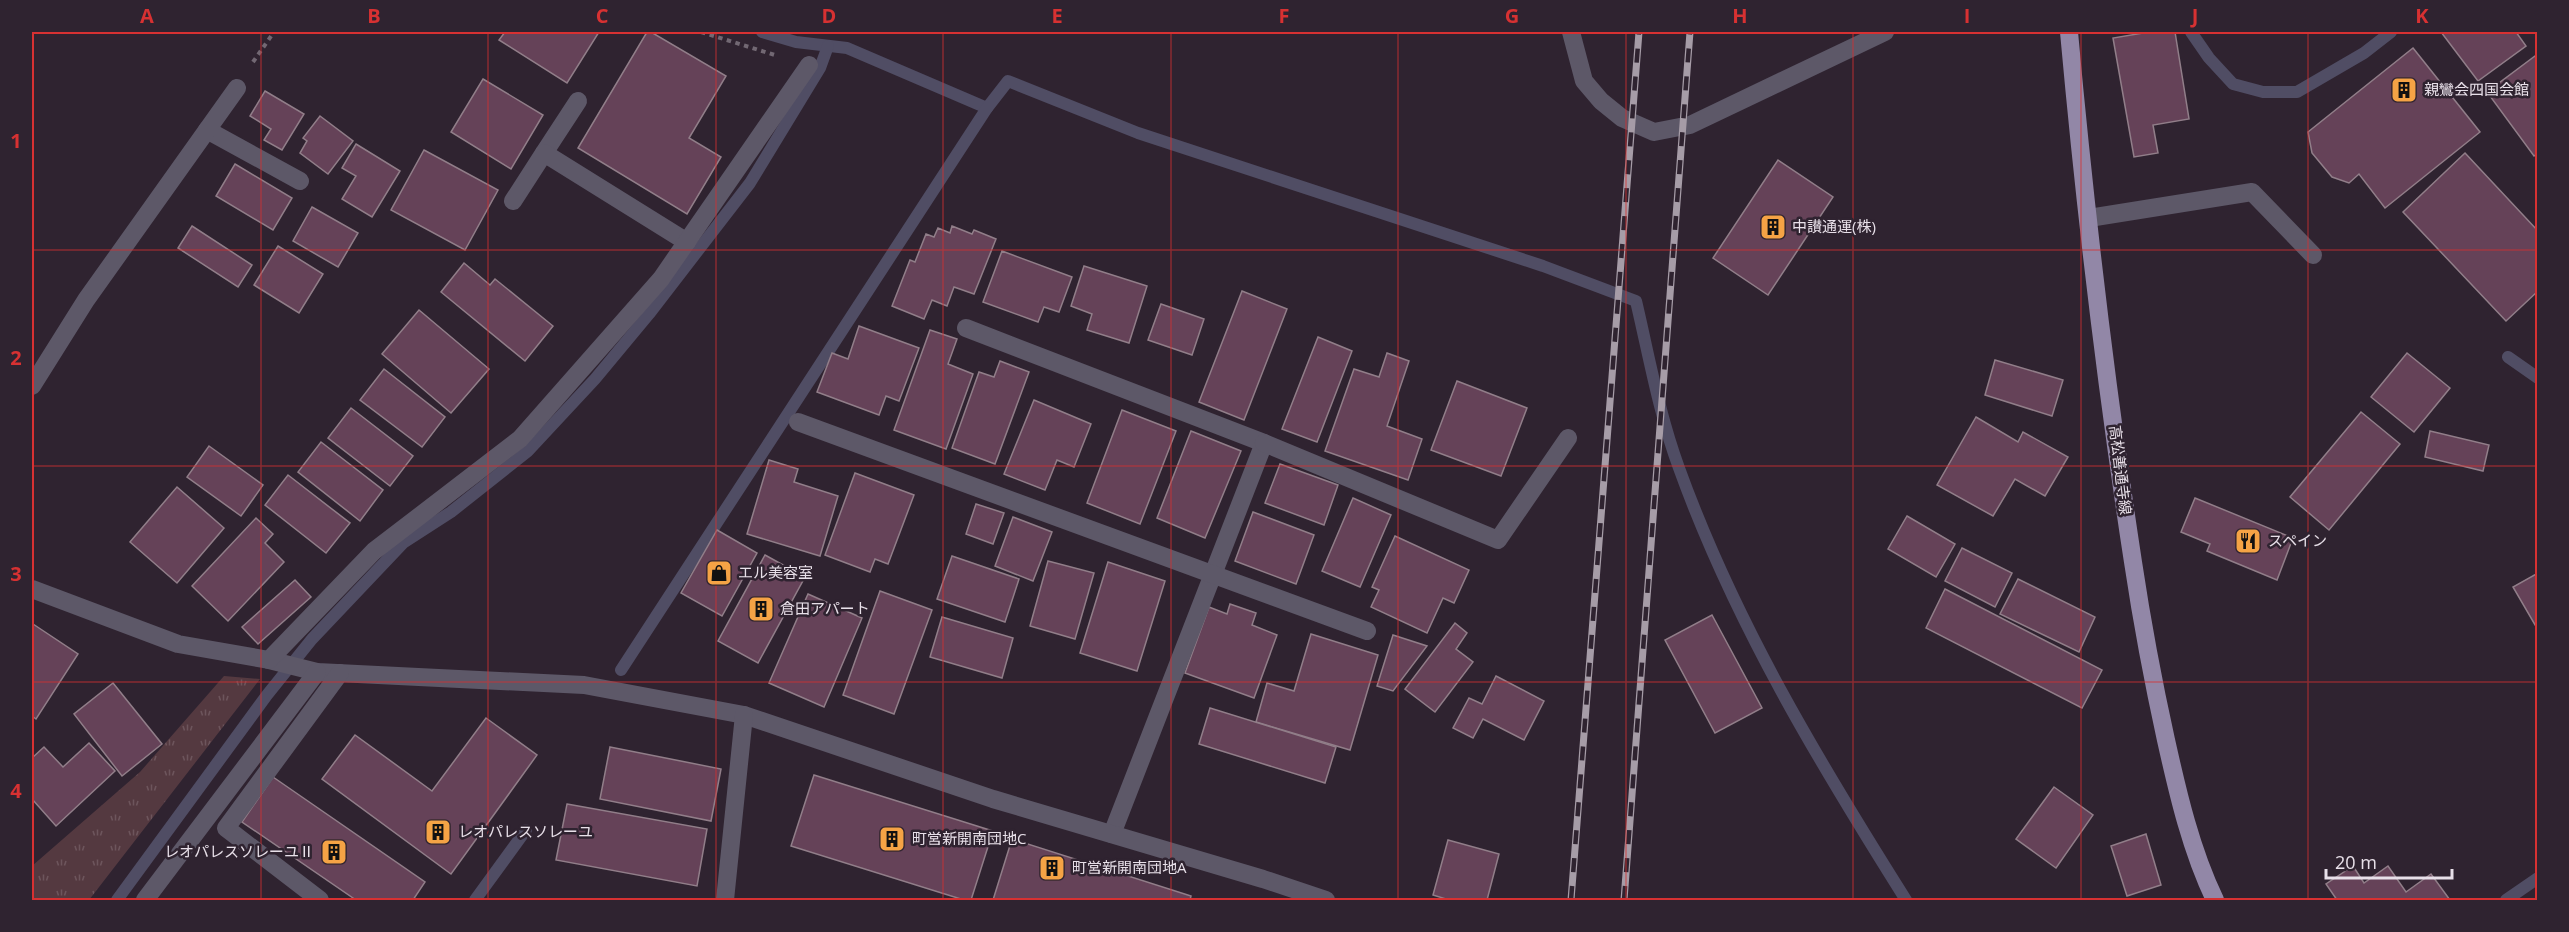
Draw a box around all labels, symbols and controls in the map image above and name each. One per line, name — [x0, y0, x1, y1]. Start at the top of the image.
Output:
text: A — [140, 2, 154, 29]
text: B — [367, 2, 381, 29]
text: C — [596, 2, 609, 29]
text: D — [822, 2, 836, 29]
text: E — [1051, 2, 1063, 29]
text: F — [1279, 2, 1289, 29]
text: G — [1505, 2, 1519, 29]
text: H — [1732, 2, 1748, 29]
text: I — [1964, 2, 1970, 29]
text: J — [2190, 2, 2198, 29]
text: K — [2415, 2, 2429, 29]
building icon: 親鸞会四国会館 — [2389, 75, 2419, 105]
place label: 親鸞会四国会館 — [2424, 79, 2529, 99]
text: 1 — [10, 127, 22, 154]
building icon: 中讃通運(株) — [1758, 212, 1788, 242]
place label: 中讃通運(株) — [1792, 216, 1876, 236]
text: 2 — [10, 344, 22, 371]
street label: 高松善通寺線 — [2106, 424, 2136, 516]
restaurant icon: スペイン — [2233, 526, 2263, 556]
place label: スペイン — [2268, 530, 2327, 550]
shop icon: エル美容室 — [704, 558, 734, 588]
text: 3 — [10, 560, 22, 587]
place label: エル美容室 — [738, 562, 813, 582]
building icon: 倉田アパート — [746, 594, 776, 624]
place label: 倉田アパート — [780, 598, 870, 618]
text: 4 — [10, 777, 22, 804]
building icon: レオパレスソレーユ — [423, 817, 453, 847]
place label: レオパレスソレーユ — [458, 821, 593, 841]
building icon: 町営新開南団地C — [877, 824, 907, 854]
place label: 町営新開南団地C — [912, 828, 1026, 848]
building icon: レオパレスソレーユⅡ — [319, 837, 349, 867]
place label: レオパレスソレーユⅡ — [164, 841, 314, 861]
scale bar — [2326, 842, 2452, 880]
text: 20 m — [2335, 850, 2377, 874]
building icon: 町営新開南団地A — [1037, 853, 1067, 883]
place label: 町営新開南団地A — [1072, 857, 1187, 877]

